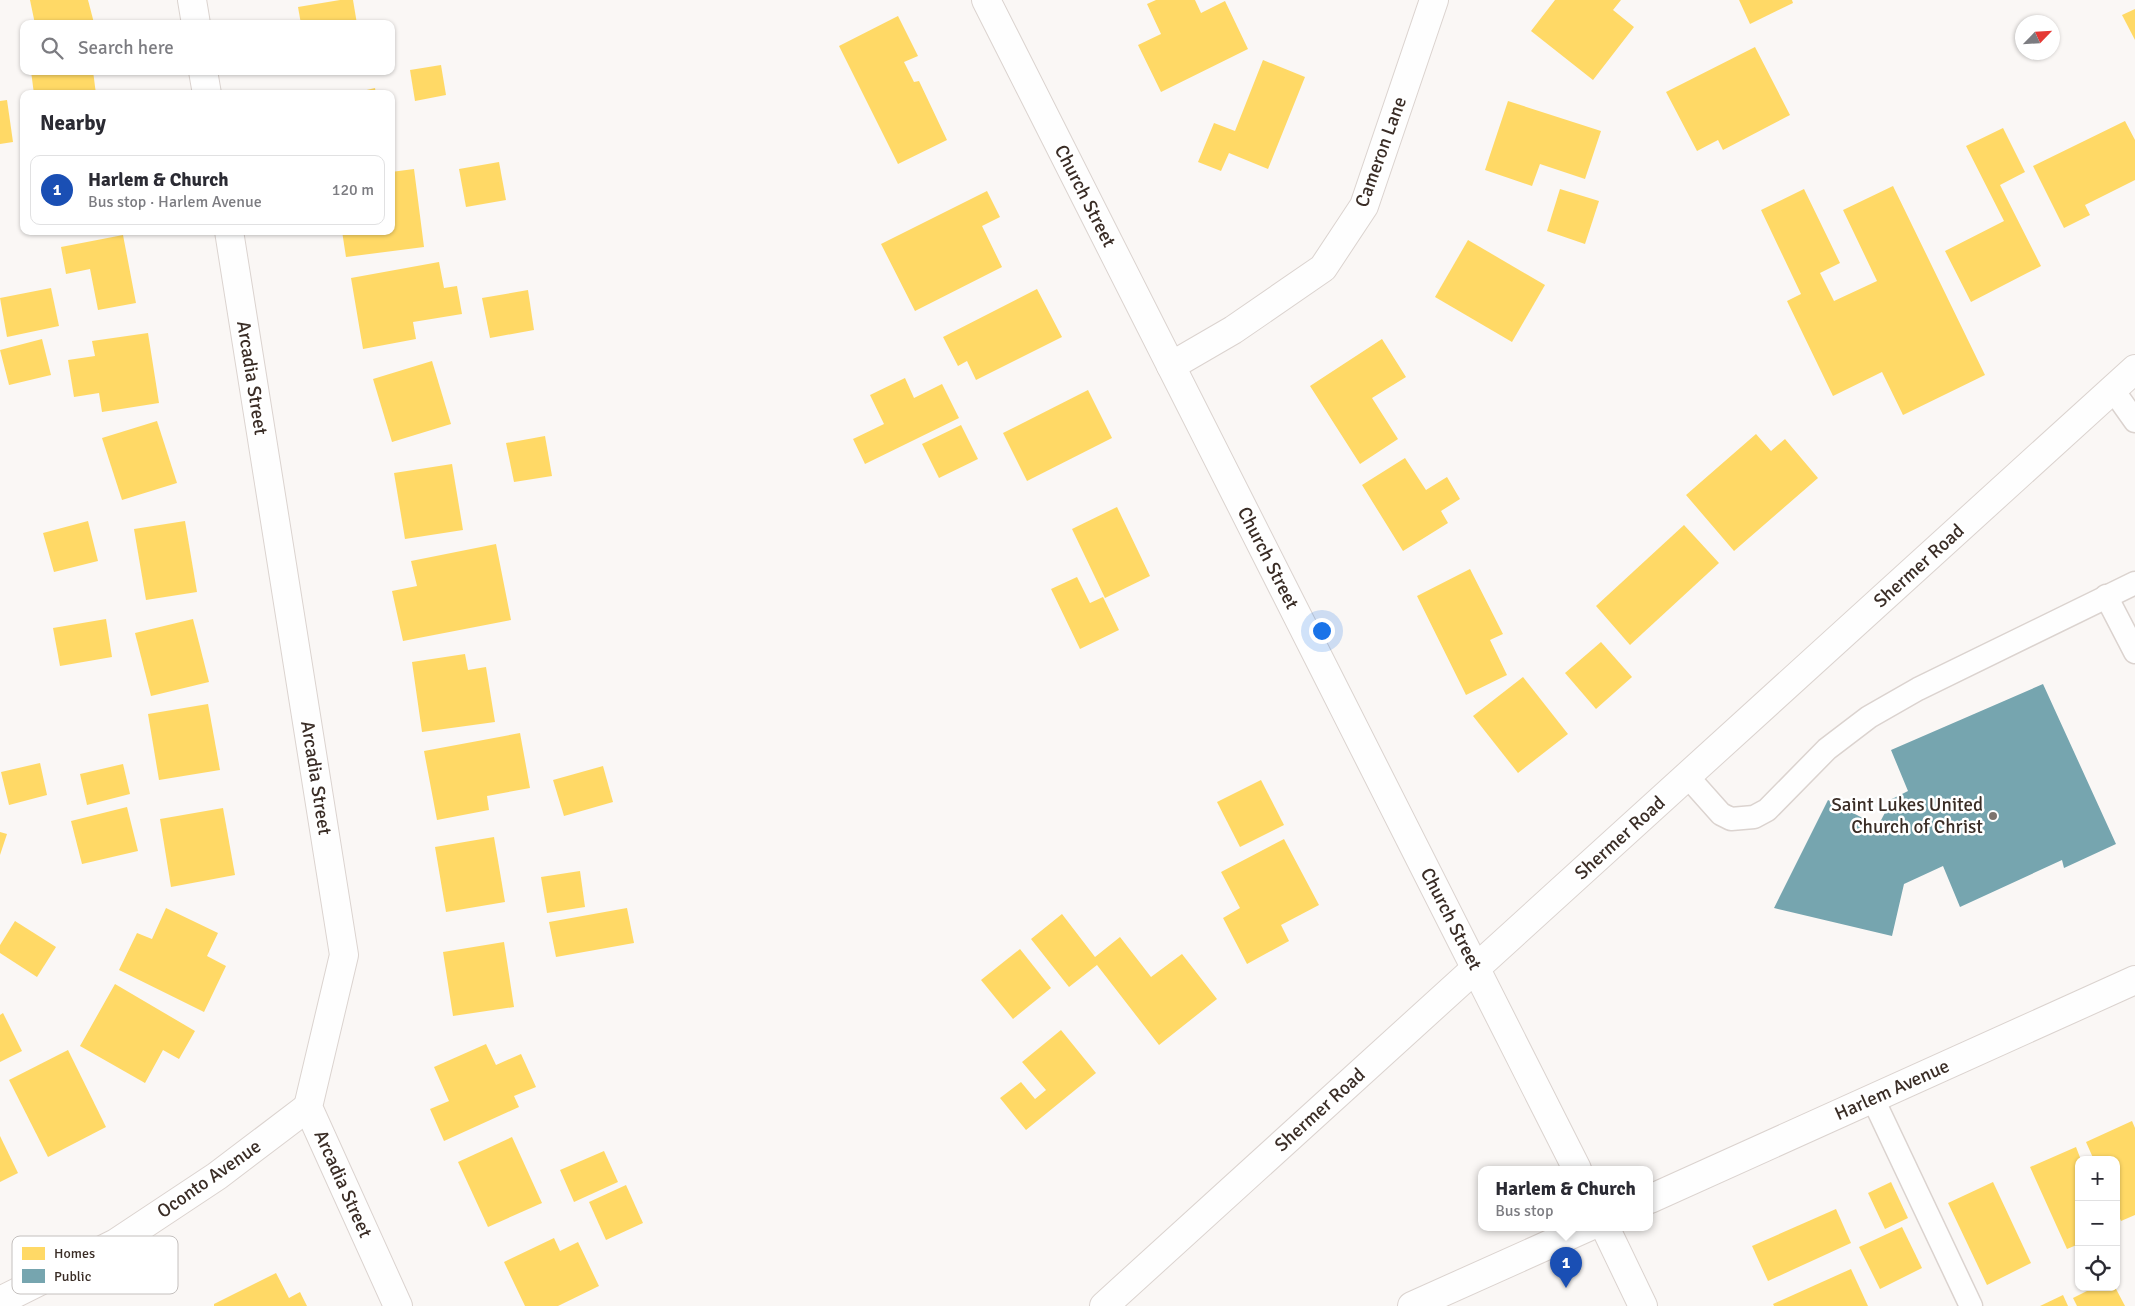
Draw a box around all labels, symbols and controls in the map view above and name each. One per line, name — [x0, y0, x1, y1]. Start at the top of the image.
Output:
north arrow — [2015, 15, 2060, 60]
search box — [20, 20, 395, 75]
icon: search — [38, 34, 66, 62]
text: Search here — [78, 36, 174, 60]
street label: Cameron Lane — [1350, 93, 1412, 211]
text: Nearby — [40, 110, 106, 136]
street label: Church Street — [1049, 141, 1121, 252]
text: Harlem & Church — [88, 168, 229, 192]
text: 1 — [53, 180, 61, 200]
text: 120 m — [332, 180, 374, 200]
text: Bus stop · Harlem Avenue — [88, 192, 262, 212]
street label: Arcadia Street — [231, 319, 273, 437]
street label: Church Street — [1232, 503, 1304, 614]
street label: Shermer Road — [1869, 519, 1969, 613]
your location — [1309, 618, 1335, 644]
street label: Arcadia Street — [295, 719, 337, 837]
street label: Shermer Road — [1570, 791, 1670, 885]
place label: Saint Lukes United Church of Christ — [1831, 793, 1983, 839]
marker: Saint Lukes United Church of Christ — [1987, 810, 1999, 822]
street label: Church Street — [1415, 864, 1487, 975]
street label: Harlem Avenue — [1831, 1054, 1953, 1126]
street label: Shermer Road — [1270, 1063, 1370, 1157]
street label: Arcadia Street — [309, 1126, 378, 1242]
street label: Oconto Avenue — [152, 1134, 266, 1224]
map controls — [2075, 1156, 2120, 1291]
button: + — [2075, 1156, 2120, 1201]
popup — [1478, 1166, 1653, 1231]
text: Harlem & Church — [1495, 1177, 1636, 1201]
text: Bus stop — [1495, 1201, 1553, 1221]
button: − — [2075, 1201, 2120, 1246]
legend — [12, 1236, 178, 1294]
text: Homes — [54, 1245, 95, 1262]
button: locate — [2075, 1246, 2120, 1291]
pin: 1 — [1550, 1247, 1582, 1288]
text: Public — [54, 1268, 92, 1285]

